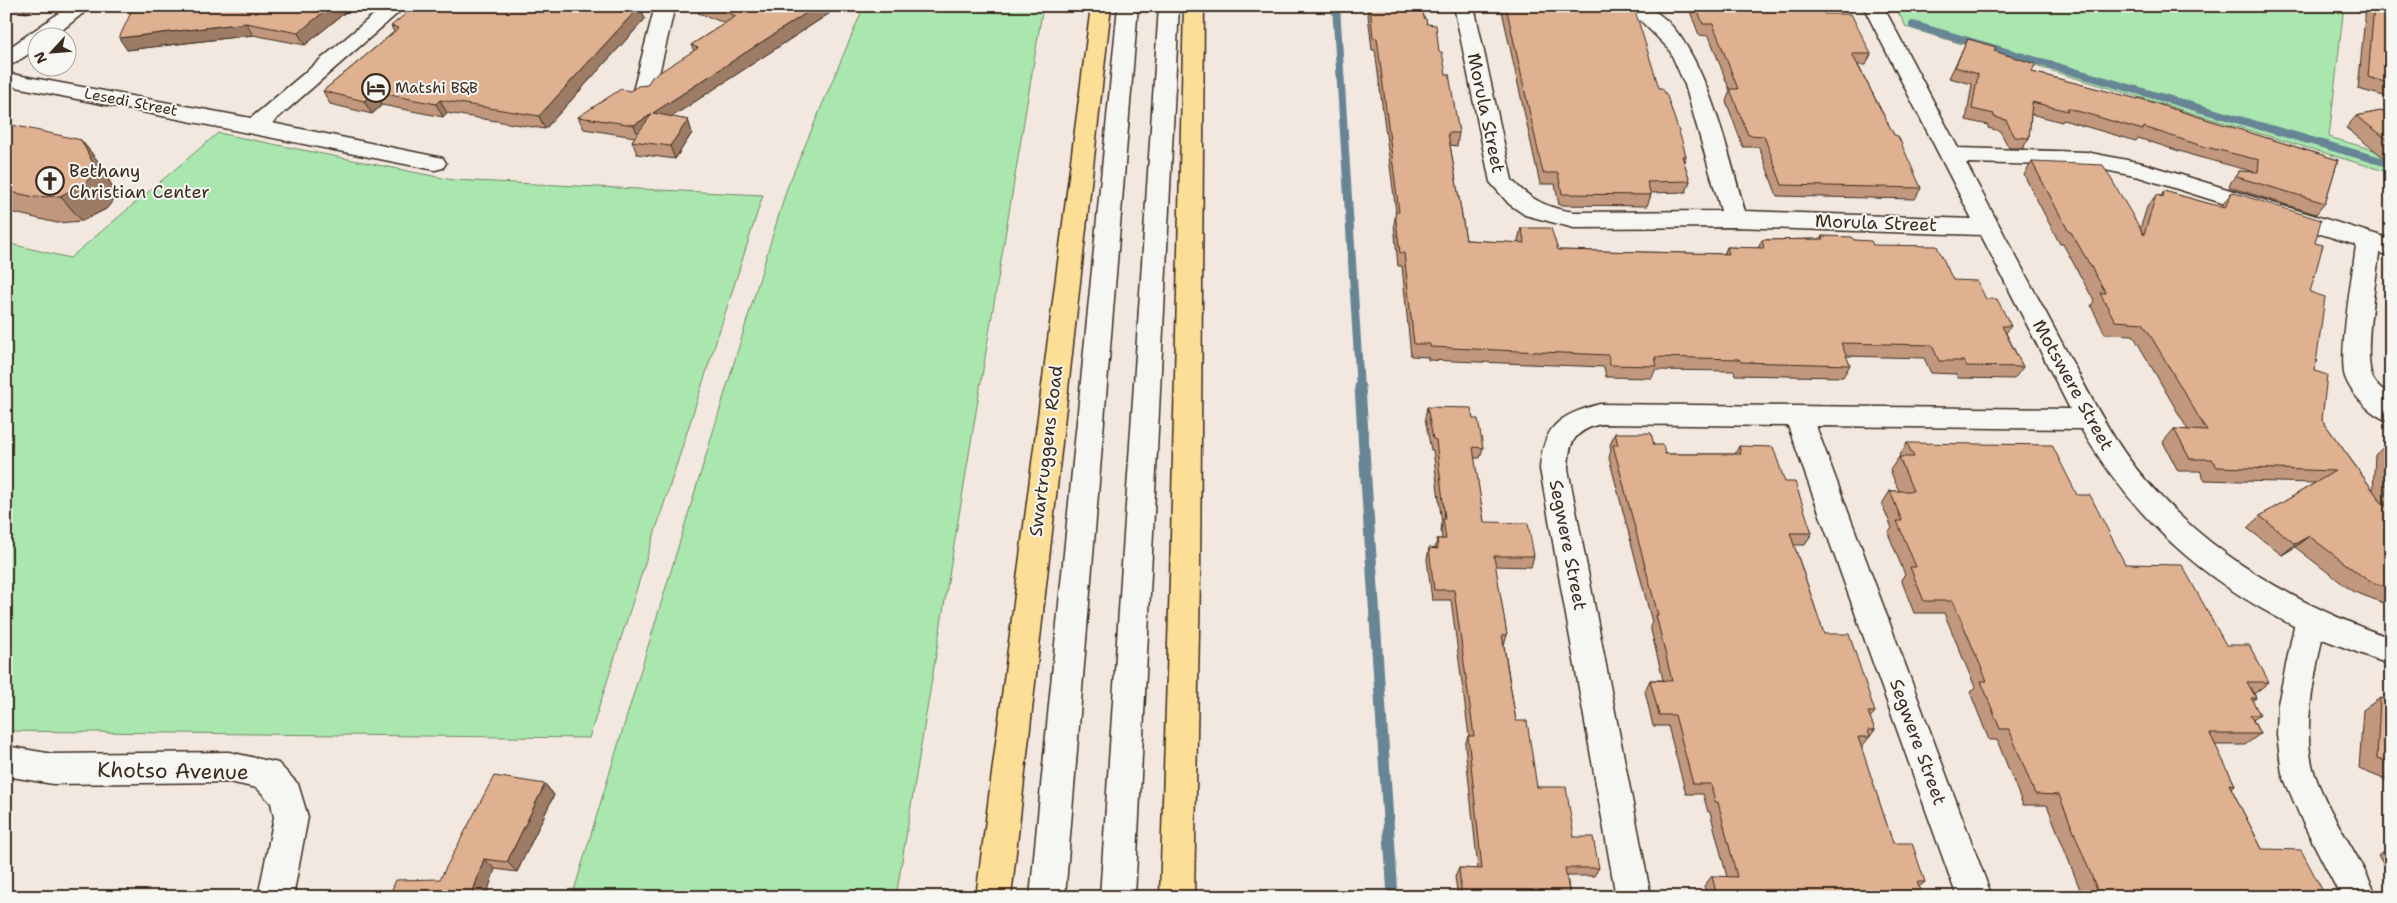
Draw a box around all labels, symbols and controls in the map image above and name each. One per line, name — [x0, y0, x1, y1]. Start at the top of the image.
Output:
north arrow — [28, 28, 78, 78]
text: N — [30, 49, 51, 67]
street label: Morula Street — [1462, 51, 1510, 175]
hotel icon: Matshi B&B — [361, 73, 391, 103]
place label: Matshi B&B — [395, 78, 478, 98]
street label: Lesedi Street — [83, 83, 179, 121]
place label: Bethany Christian Center — [69, 159, 210, 204]
church icon: Bethany Christian Center — [35, 166, 65, 196]
street label: Morula Street — [1815, 209, 1938, 237]
street label: Motswere Street — [2027, 315, 2119, 455]
street label: Swartruggens Road — [1024, 364, 1068, 538]
street label: Segwere Street — [1544, 478, 1592, 612]
street label: Segwere Street — [1884, 676, 1952, 808]
street label: Khotso Avenue — [97, 756, 249, 786]

